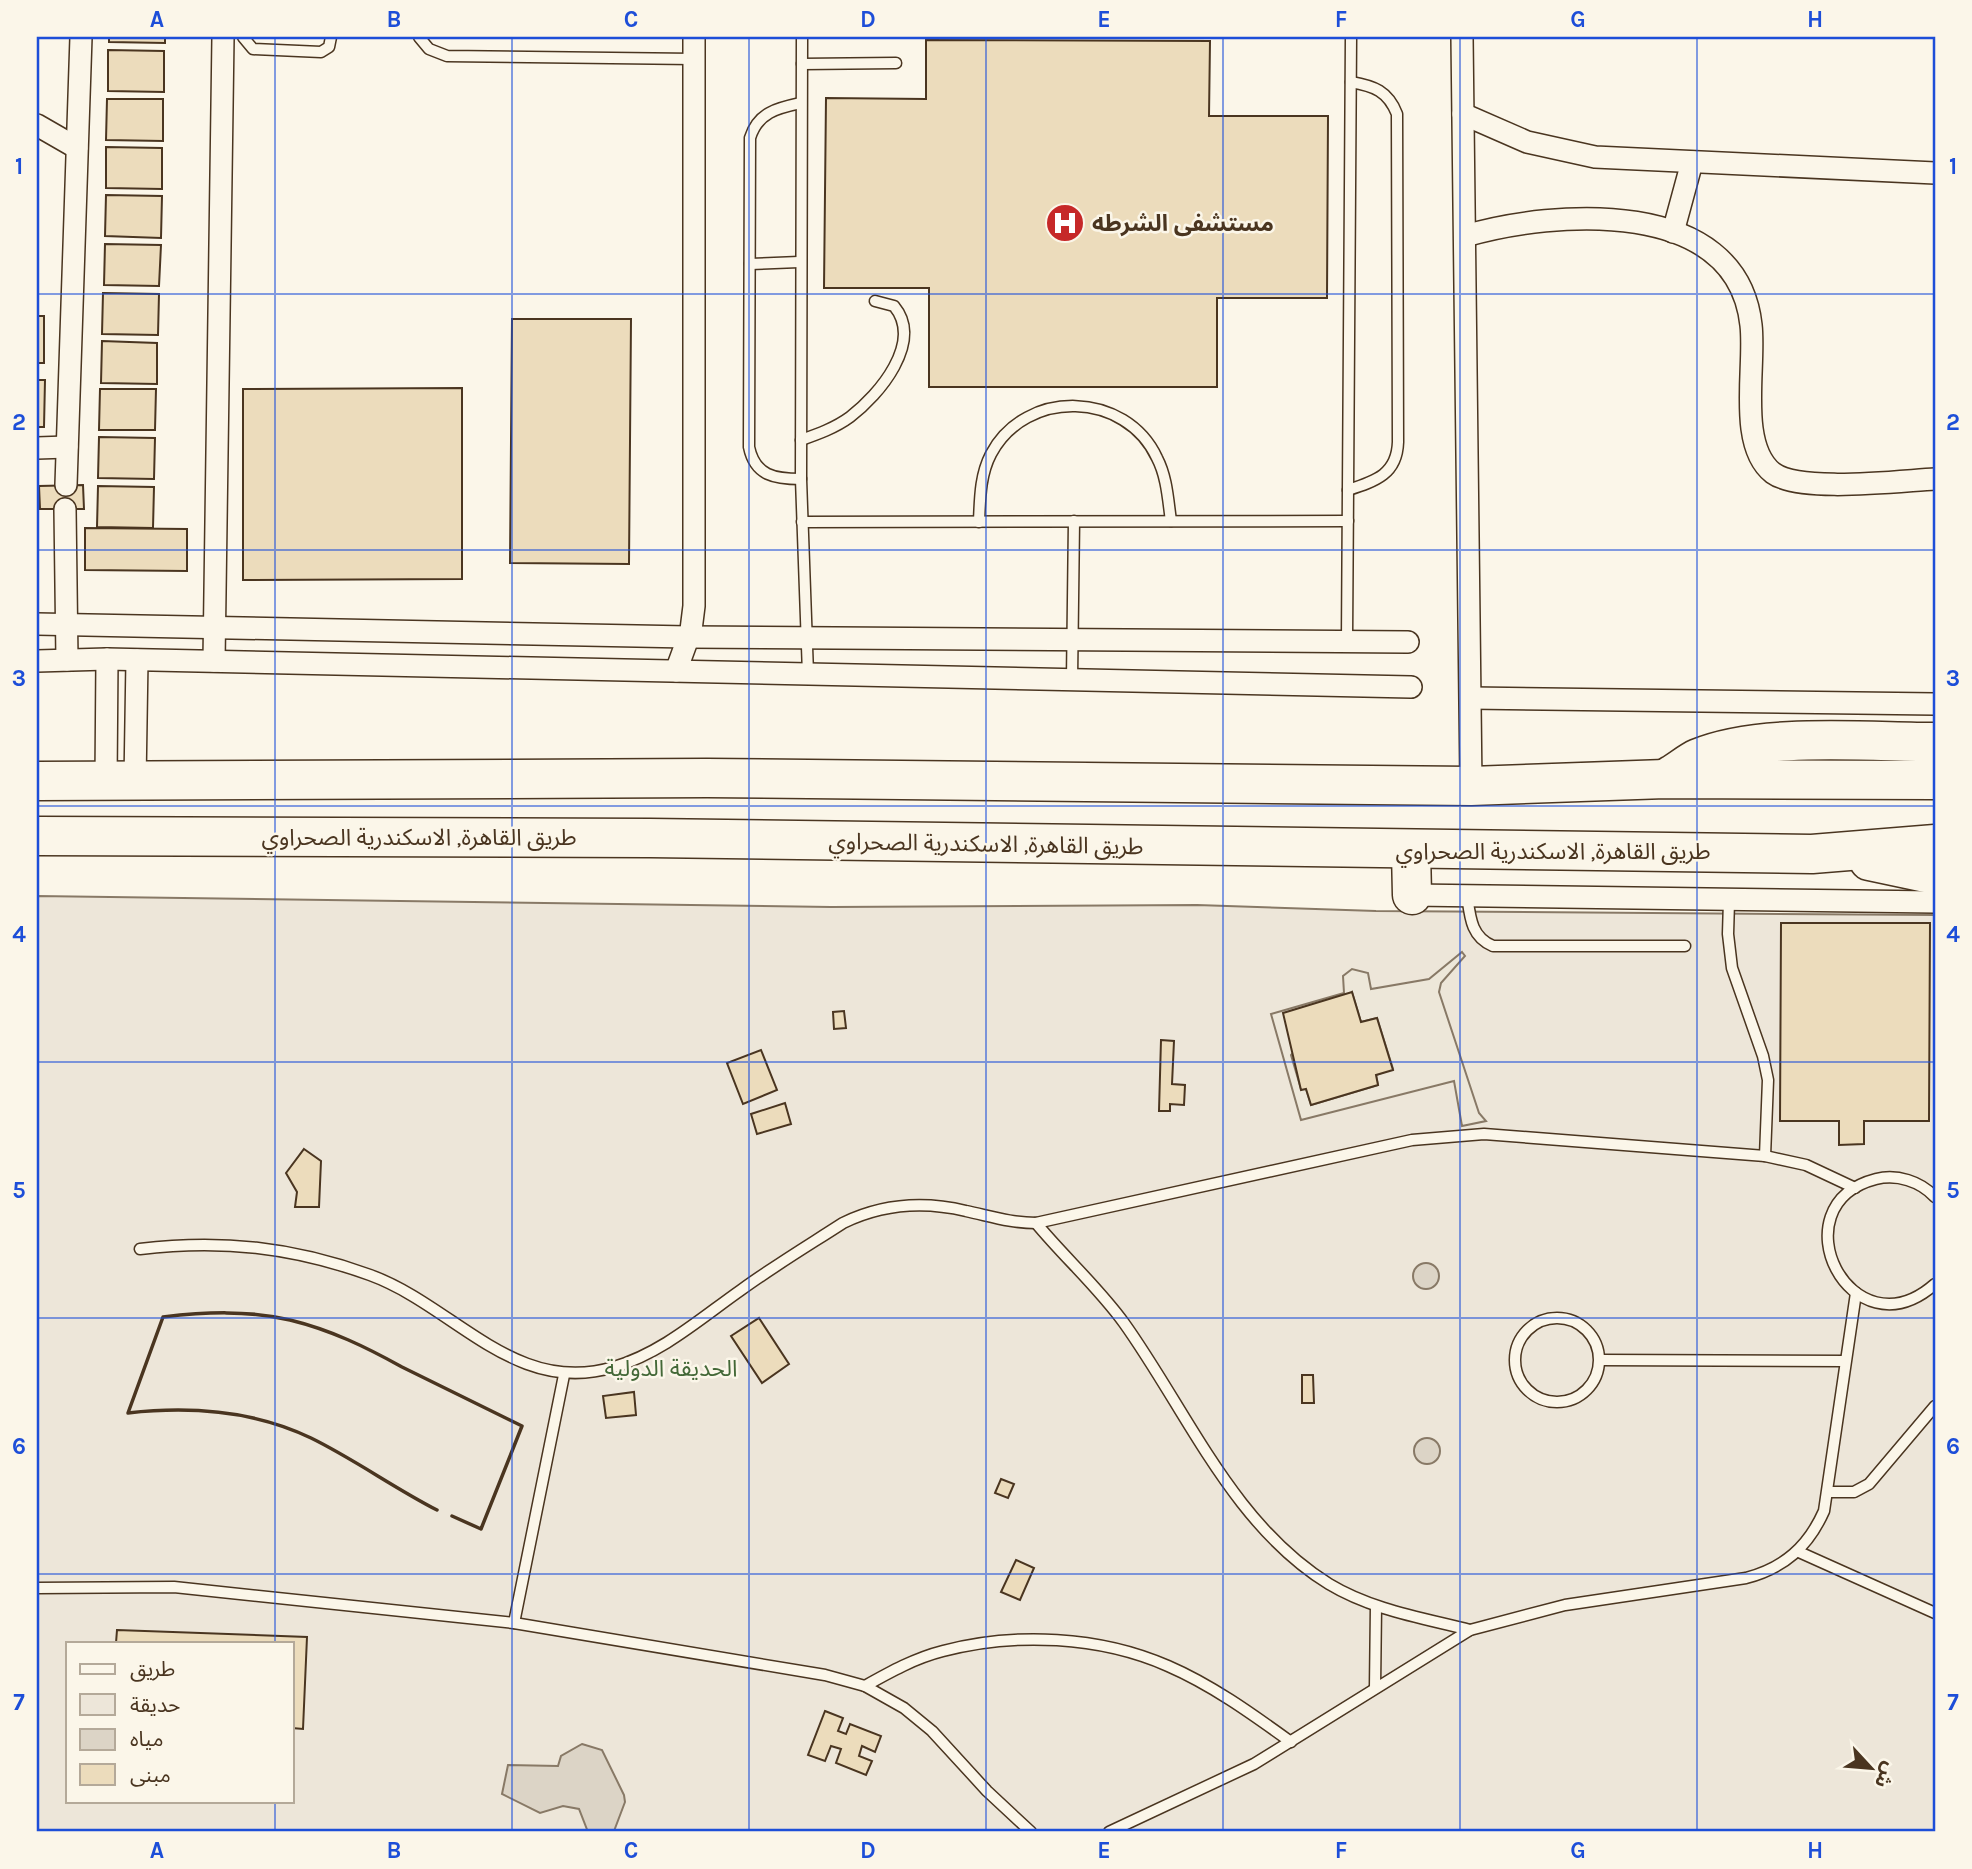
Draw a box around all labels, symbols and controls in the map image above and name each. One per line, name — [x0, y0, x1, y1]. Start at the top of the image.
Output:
text: A — [150, 6, 164, 33]
text: B — [387, 6, 401, 33]
text: C — [624, 6, 638, 33]
text: D — [860, 6, 876, 33]
text: E — [1097, 6, 1111, 33]
text: F — [1335, 6, 1347, 33]
text: G — [1570, 6, 1586, 33]
text: H — [1807, 6, 1823, 33]
text: 1 — [15, 153, 23, 180]
text: 1 — [1949, 153, 1957, 180]
hospital icon: مستشفى الشرطه — [1044, 202, 1086, 244]
place label: مستشفى الشرطه — [1092, 210, 1274, 237]
text: 2 — [12, 409, 26, 436]
text: 2 — [1946, 409, 1960, 436]
text: 3 — [12, 665, 26, 692]
text: 3 — [1946, 665, 1960, 692]
street label: طريق القاهرة, الاسكندرية الصحراوي — [261, 824, 577, 854]
street label: طريق القاهرة, الاسكندرية الصحراوي — [828, 828, 1144, 864]
street label: طريق القاهرة, الاسكندرية الصحراوي — [1395, 838, 1711, 868]
text: 4 — [12, 921, 26, 948]
text: 4 — [1946, 921, 1960, 948]
text: 5 — [12, 1177, 26, 1204]
text: 5 — [1946, 1177, 1960, 1204]
park label: الحديقة الدولية — [605, 1355, 737, 1382]
text: 6 — [12, 1433, 26, 1460]
text: 6 — [1946, 1433, 1960, 1460]
legend — [66, 1642, 294, 1802]
text: طريق — [130, 1657, 175, 1682]
text: 7 — [13, 1689, 25, 1716]
text: 7 — [1947, 1689, 1959, 1716]
text: حديقة — [130, 1693, 180, 1717]
text: مياه — [130, 1727, 163, 1751]
north arrow — [1836, 1732, 1906, 1802]
text: ش — [1870, 1758, 1901, 1792]
text: مبنى — [130, 1763, 171, 1787]
text: A — [150, 1837, 164, 1864]
text: B — [387, 1837, 401, 1864]
text: C — [624, 1837, 638, 1864]
text: D — [860, 1837, 876, 1864]
text: E — [1097, 1837, 1111, 1864]
text: F — [1335, 1837, 1347, 1864]
text: G — [1570, 1837, 1586, 1864]
text: H — [1807, 1837, 1823, 1864]

